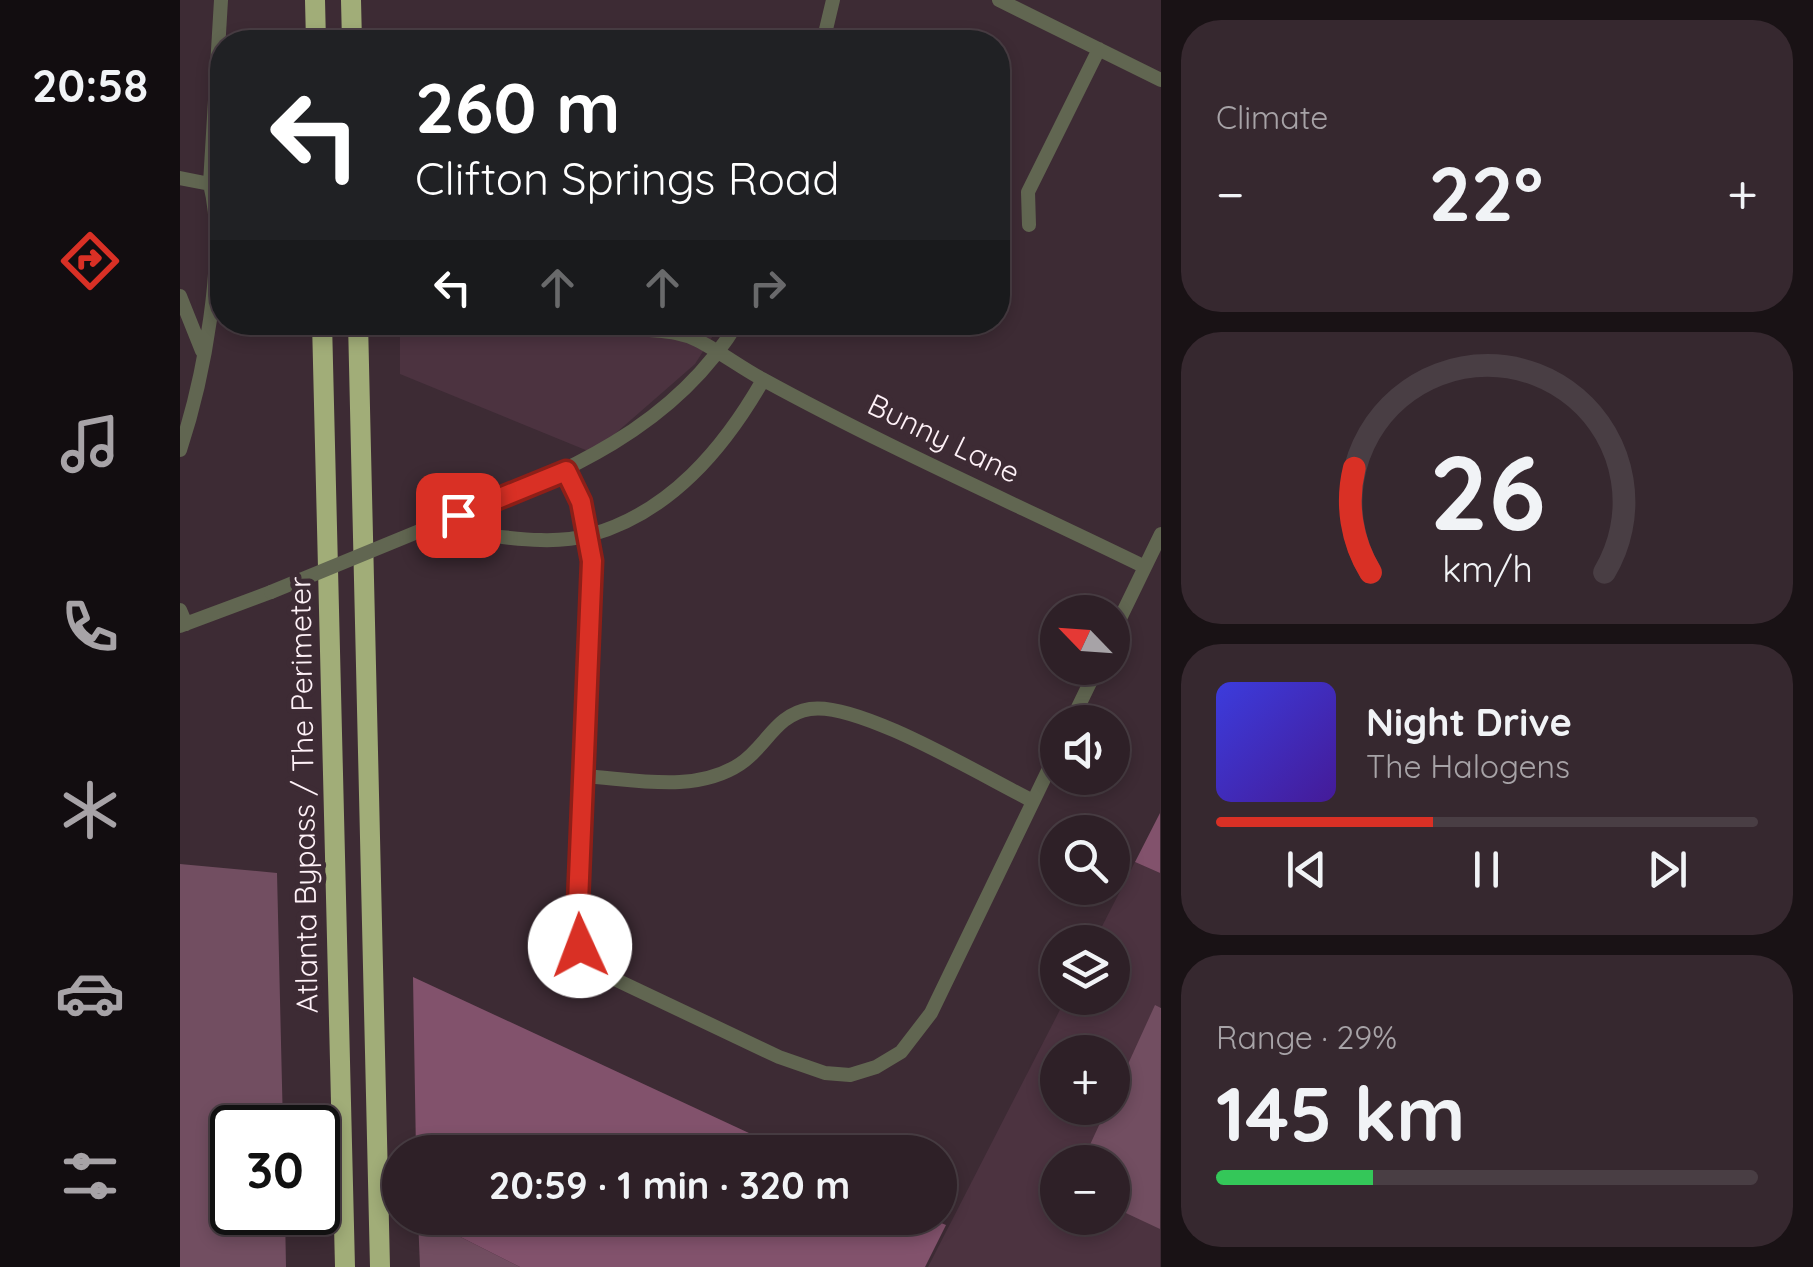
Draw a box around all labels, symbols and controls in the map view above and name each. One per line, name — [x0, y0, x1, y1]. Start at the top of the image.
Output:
text: 20:58 — [32, 57, 148, 113]
text: 260 m — [415, 63, 621, 151]
icon: left — [250, 70, 380, 200]
text: Climate — [1216, 97, 1328, 137]
text: 22° — [1428, 146, 1543, 240]
text: Clifton Springs Road — [415, 150, 839, 206]
text: − — [1216, 159, 1245, 228]
text: + — [1727, 159, 1758, 228]
icon: directions — [55, 226, 125, 296]
icon: left — [425, 260, 480, 315]
icon: ahead — [530, 260, 585, 315]
icon: ahead — [635, 260, 690, 315]
icon: right — [740, 260, 795, 315]
street label: Bunny Lane — [862, 385, 1026, 491]
icon: music — [55, 409, 125, 479]
text: 26 — [1429, 426, 1545, 556]
pin — [416, 473, 501, 558]
icon: arrive — [431, 488, 486, 543]
text: km/h — [1442, 546, 1532, 591]
street label: Atlanta Bypass / The Perimeter — [280, 576, 326, 1014]
icon: phone — [55, 592, 125, 662]
north arrow — [1040, 595, 1130, 685]
map controls — [1040, 595, 1130, 1235]
text: Night Drive — [1366, 698, 1572, 746]
button: sound — [1040, 705, 1130, 795]
text: The Halogens — [1366, 746, 1570, 786]
icon: climate — [55, 775, 125, 845]
button: search — [1040, 815, 1130, 905]
icon: previous — [1279, 842, 1334, 897]
icon: pause — [1459, 842, 1514, 897]
icon: next — [1640, 842, 1695, 897]
position arrow — [528, 894, 632, 998]
button: layers — [1040, 925, 1130, 1015]
icon: car — [55, 958, 125, 1028]
text: Range · 29% — [1216, 1017, 1397, 1057]
button: + — [1040, 1035, 1130, 1125]
text: 145 km — [1216, 1066, 1465, 1160]
speed limit sign: 30 — [210, 1105, 340, 1235]
icon: filters — [55, 1141, 125, 1211]
button: − — [1040, 1145, 1130, 1235]
text: 20:59 · 1 min · 320 m — [489, 1161, 850, 1209]

